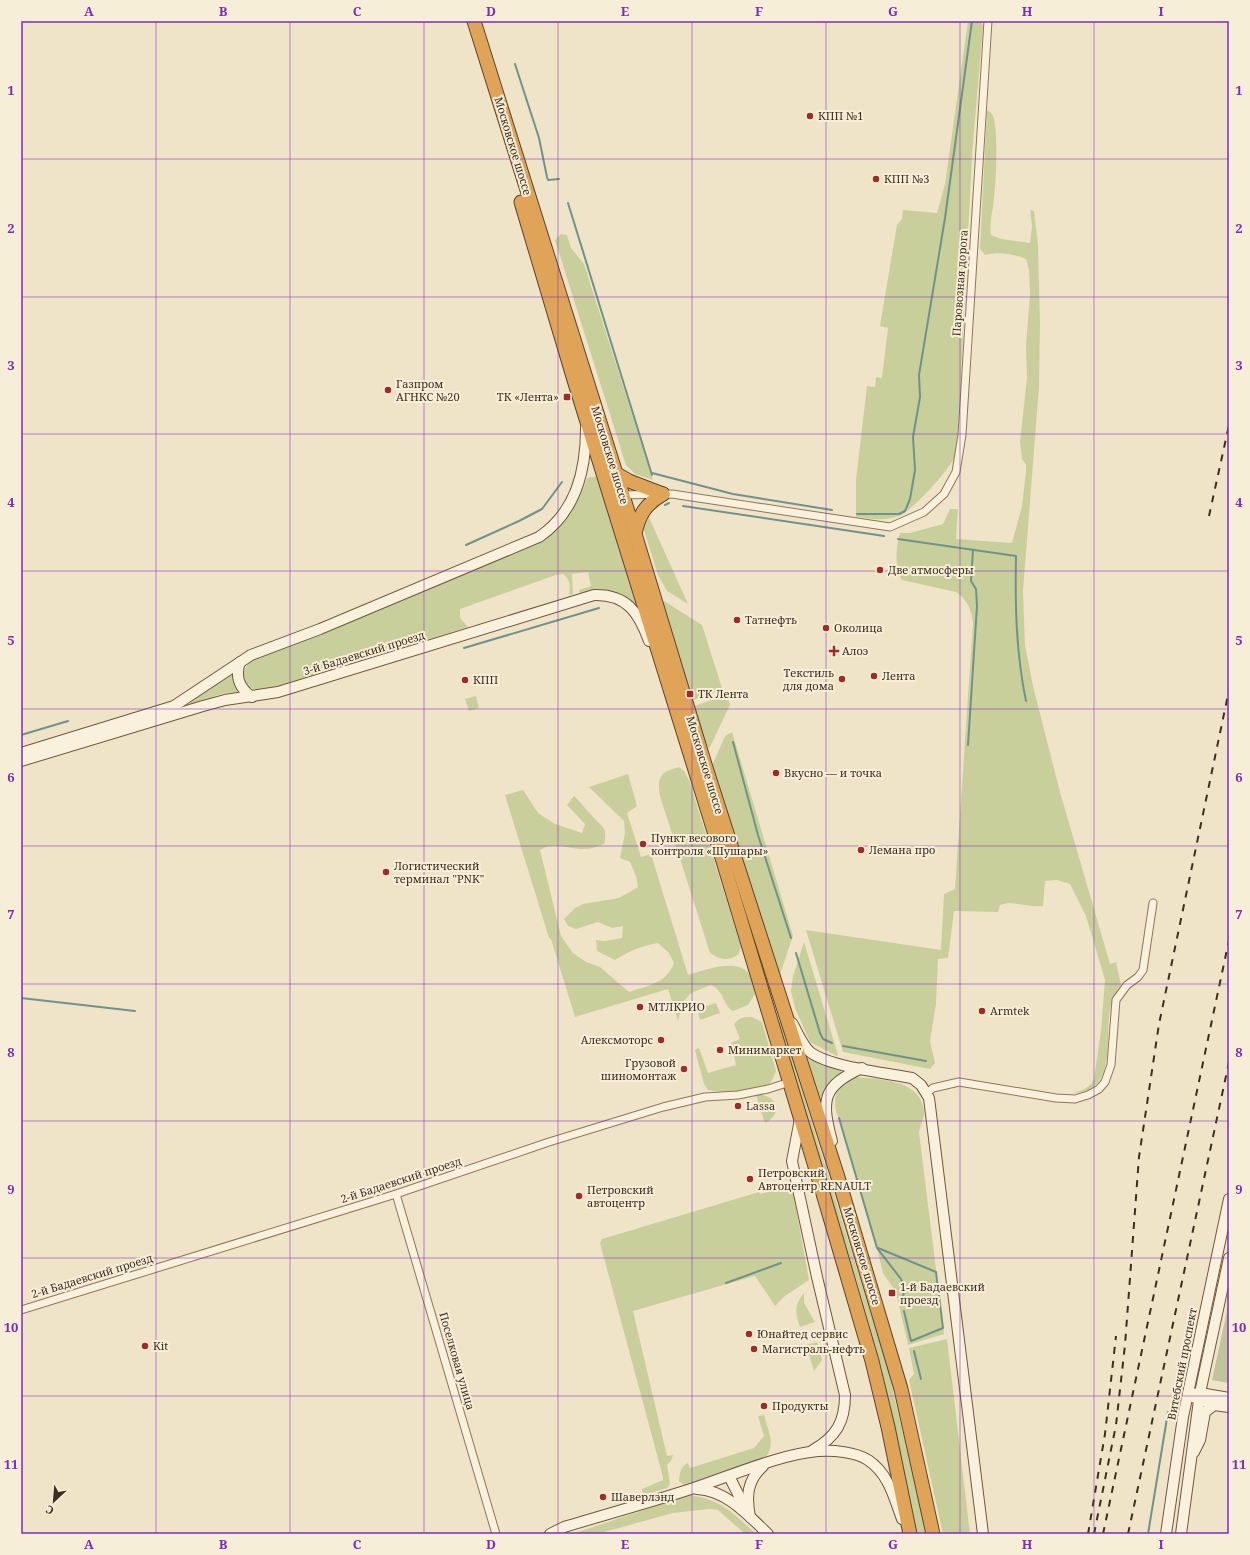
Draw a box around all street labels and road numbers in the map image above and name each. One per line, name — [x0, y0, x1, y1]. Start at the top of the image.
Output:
street label: Московское шоссе — [491, 95, 536, 197]
street label: Паровозная дорога — [948, 229, 971, 337]
street label: Московское шоссе — [588, 404, 633, 506]
street label: 3-й Бадаевский проезд — [301, 627, 427, 678]
street label: Московское шоссе — [683, 714, 728, 816]
street label: 2-й Бадаевский проезд — [339, 1153, 463, 1206]
street label: Московское шоссе — [840, 1205, 885, 1307]
street label: 2-й Бадаевский проезд — [29, 1250, 155, 1301]
street label: Витебский проспект — [1163, 1306, 1200, 1421]
street label: Поселковая улица — [436, 1310, 479, 1412]

